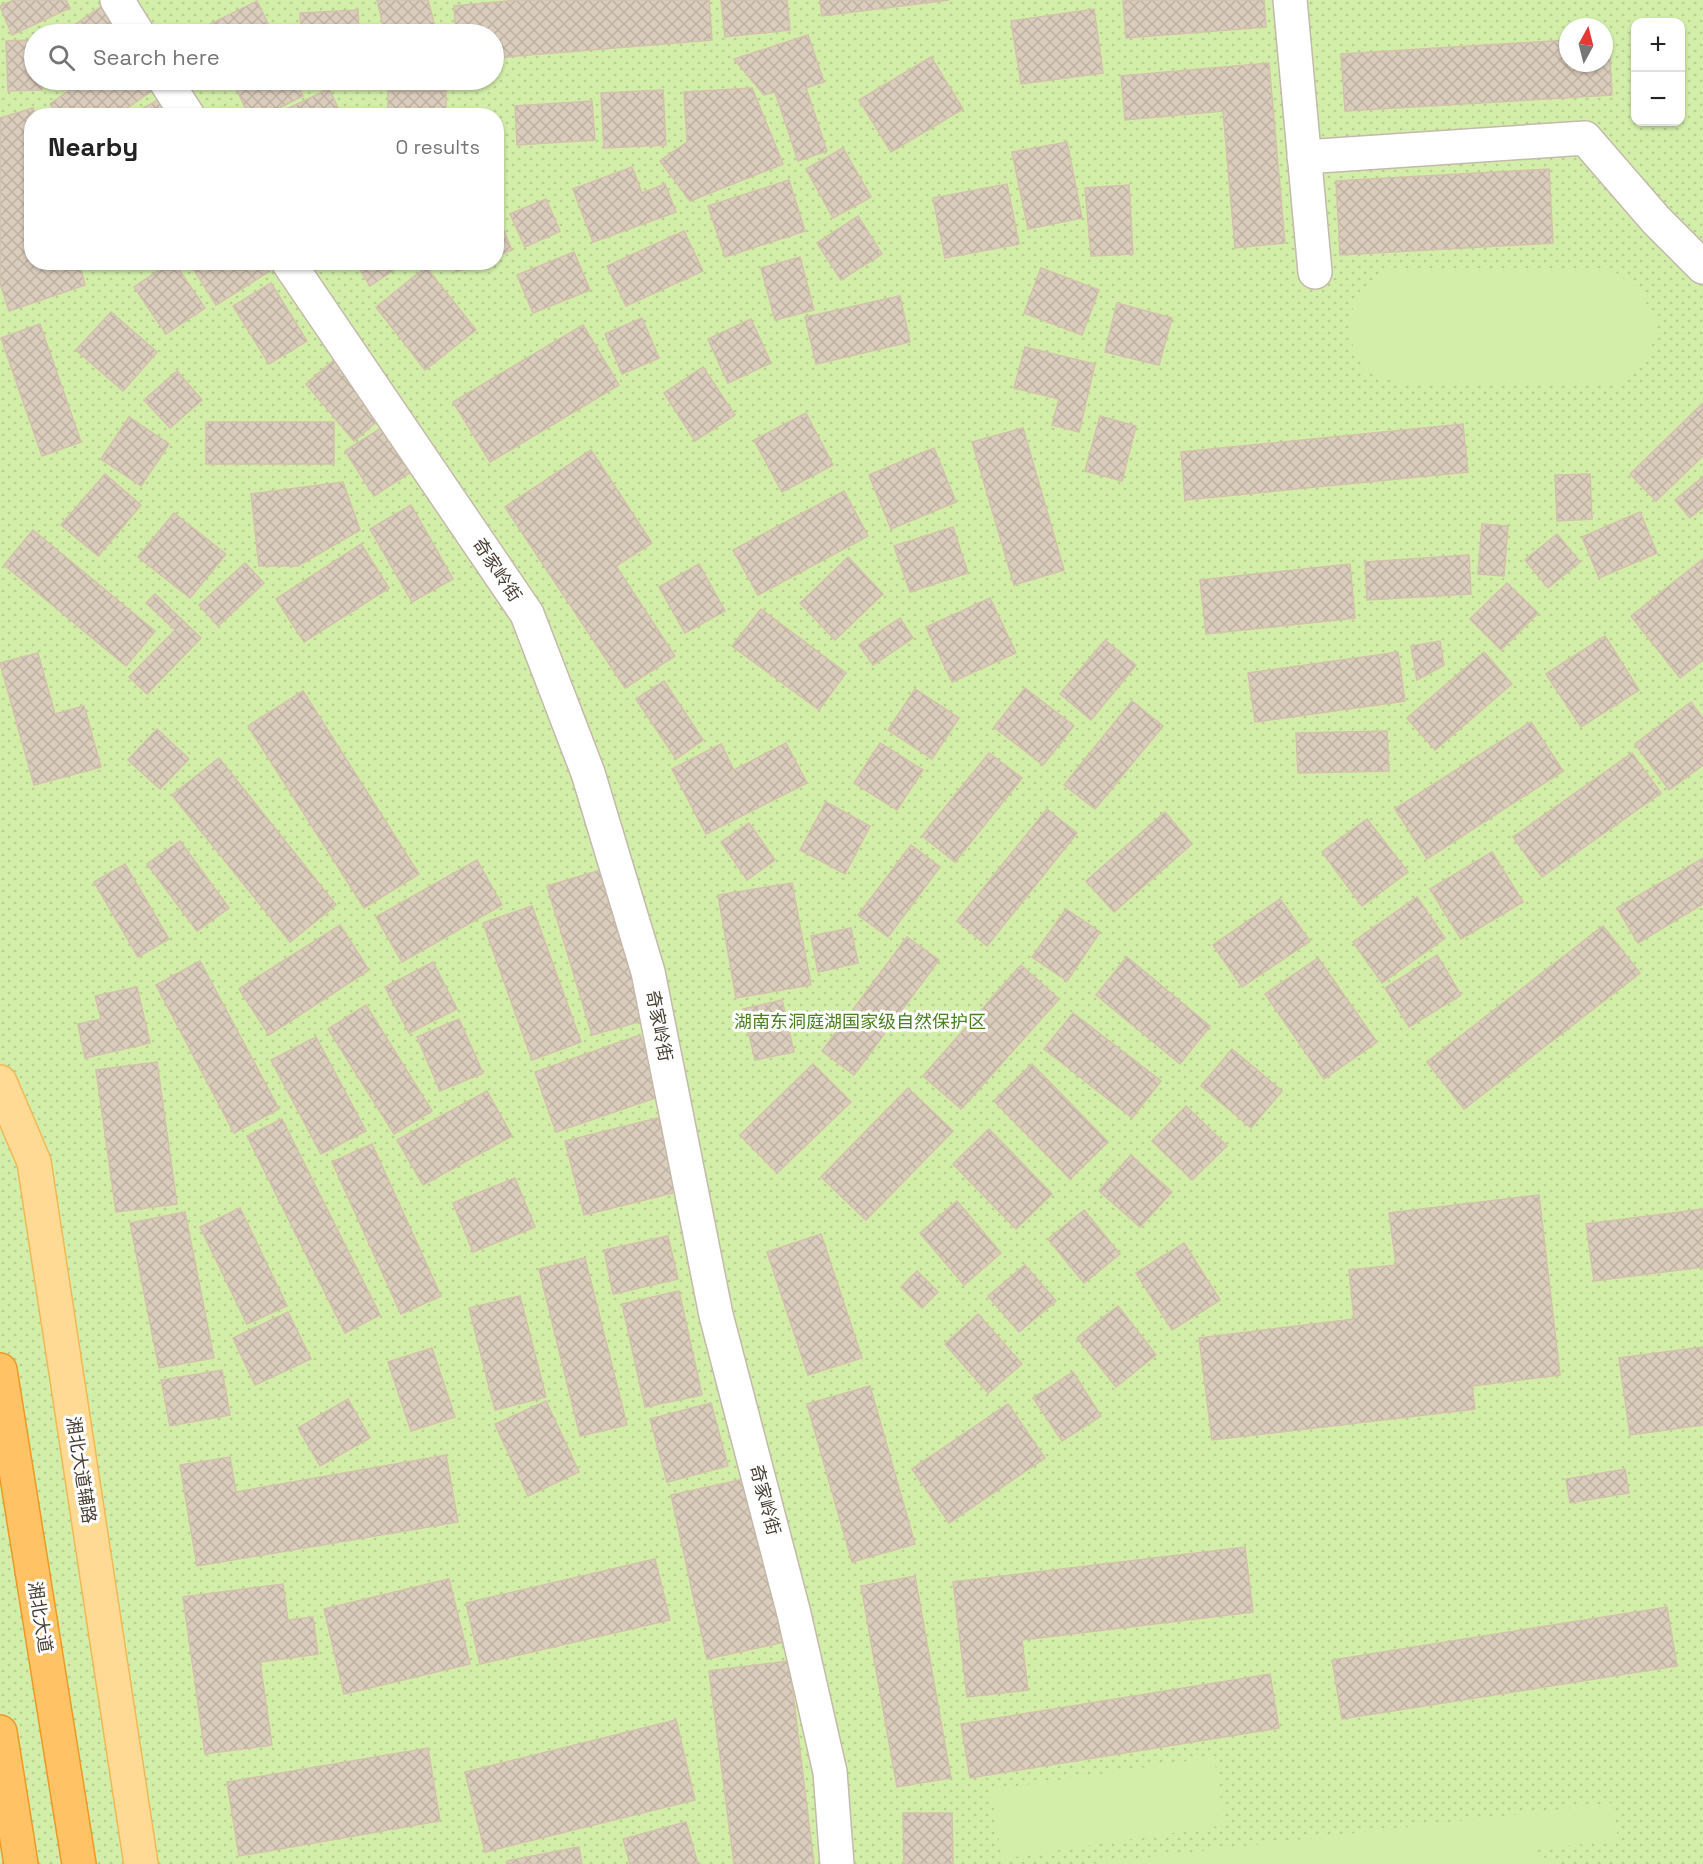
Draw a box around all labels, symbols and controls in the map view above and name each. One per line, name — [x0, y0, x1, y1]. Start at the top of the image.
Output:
north arrow — [1559, 18, 1613, 72]
map controls — [1631, 18, 1685, 126]
button: + — [1631, 18, 1685, 72]
search box — [24, 24, 504, 90]
icon: search — [45, 41, 78, 74]
text: Search here — [93, 43, 220, 71]
button: − — [1631, 72, 1685, 126]
text: Nearby — [48, 130, 138, 164]
text: 0 results — [396, 134, 480, 160]
street label: 奇家岭街 — [468, 533, 527, 606]
street label: 奇家岭街 — [641, 988, 678, 1063]
park label: 湖南东洞庭湖国家级自然保护区 — [734, 1010, 986, 1033]
street label: 湘北大道辅路 — [62, 1415, 101, 1525]
street label: 奇家岭街 — [745, 1462, 786, 1538]
street label: 湘北大道 — [24, 1580, 57, 1654]

